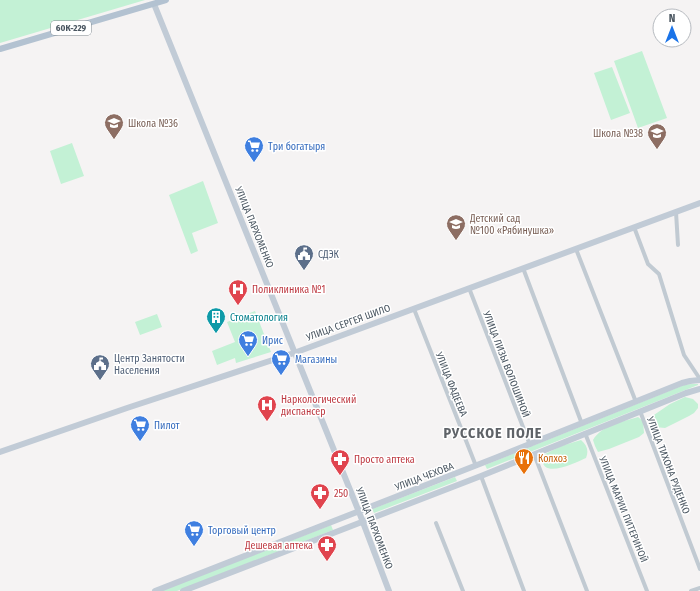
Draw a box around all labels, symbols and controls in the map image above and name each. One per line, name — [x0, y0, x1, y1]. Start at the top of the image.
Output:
north arrow — [652, 8, 692, 48]
text: N — [669, 12, 675, 25]
road number: 60К-229 — [51, 21, 91, 35]
school or university icon: Школа №36 — [103, 112, 125, 140]
place label: Школа №36 — [128, 118, 178, 130]
school or university icon: Школа №38 — [646, 122, 668, 150]
place label: Школа №38 — [593, 128, 643, 140]
supermarket icon: Три богатыря — [243, 135, 265, 163]
place label: Три богатыря — [268, 141, 325, 153]
street label: УЛИЦА ПАРХОМЕНКО — [232, 184, 276, 270]
school or university icon: Детский сад №100 «Рябинушка» — [445, 213, 467, 241]
place label: Детский сад №100 «Рябинушка» — [469, 213, 554, 237]
public building icon: СДЭК — [293, 243, 315, 271]
place label: СДЭК — [318, 249, 339, 261]
hospital icon: Поликлиника №1 — [227, 278, 249, 306]
place label: Поликлиника №1 — [252, 284, 325, 296]
street label: УЛИЦА СЕРГЕЯ ШИЛО — [304, 302, 392, 344]
building icon: Стоматология — [205, 306, 227, 334]
street label: УЛИЦА ЛИЗЫ ВОЛОШИНОЙ — [480, 308, 533, 419]
place label: Стоматология — [230, 312, 288, 324]
supermarket icon: Ирис — [237, 329, 259, 357]
place label: Ирис — [262, 335, 284, 347]
supermarket icon: Магазины — [270, 348, 292, 376]
street label: УЛИЦА ФАДЕЕВА — [432, 349, 470, 419]
public building icon: Центр Занятости Населения — [89, 353, 111, 381]
place label: Центр Занятости Населения — [114, 353, 185, 377]
place label: Магазины — [295, 354, 337, 366]
hospital icon: Наркологический диспансер — [256, 394, 278, 422]
place label: Наркологический диспансер — [281, 394, 356, 418]
supermarket icon: Пилот — [129, 414, 151, 442]
street label: УЛИЦА ТИХОНА РУДЕНКО — [644, 414, 692, 516]
place label: Пилот — [154, 420, 181, 432]
district label: РУССКОЕ ПОЛЕ — [444, 425, 542, 442]
restaurant icon: Колхоз — [513, 447, 535, 475]
pharmacy icon: Просто аптека — [329, 448, 351, 476]
place label: Колхоз — [538, 453, 567, 465]
street label: УЛИЦА МАРИИ ПИТЕРИНОЙ — [596, 453, 651, 564]
place label: Просто аптека — [354, 454, 415, 466]
street label: УЛИЦА ЧЕХОВА — [392, 460, 456, 494]
pharmacy icon: 250 — [309, 482, 331, 510]
street label: УЛИЦА ПАРХОМЕНКО — [353, 485, 395, 571]
place label: 250 — [334, 488, 348, 500]
supermarket icon: Торговый центр — [183, 519, 205, 547]
place label: Торговый центр — [208, 525, 276, 537]
pharmacy icon: Дешевая аптека — [316, 534, 338, 562]
place label: Дешевая аптека — [244, 540, 313, 552]

